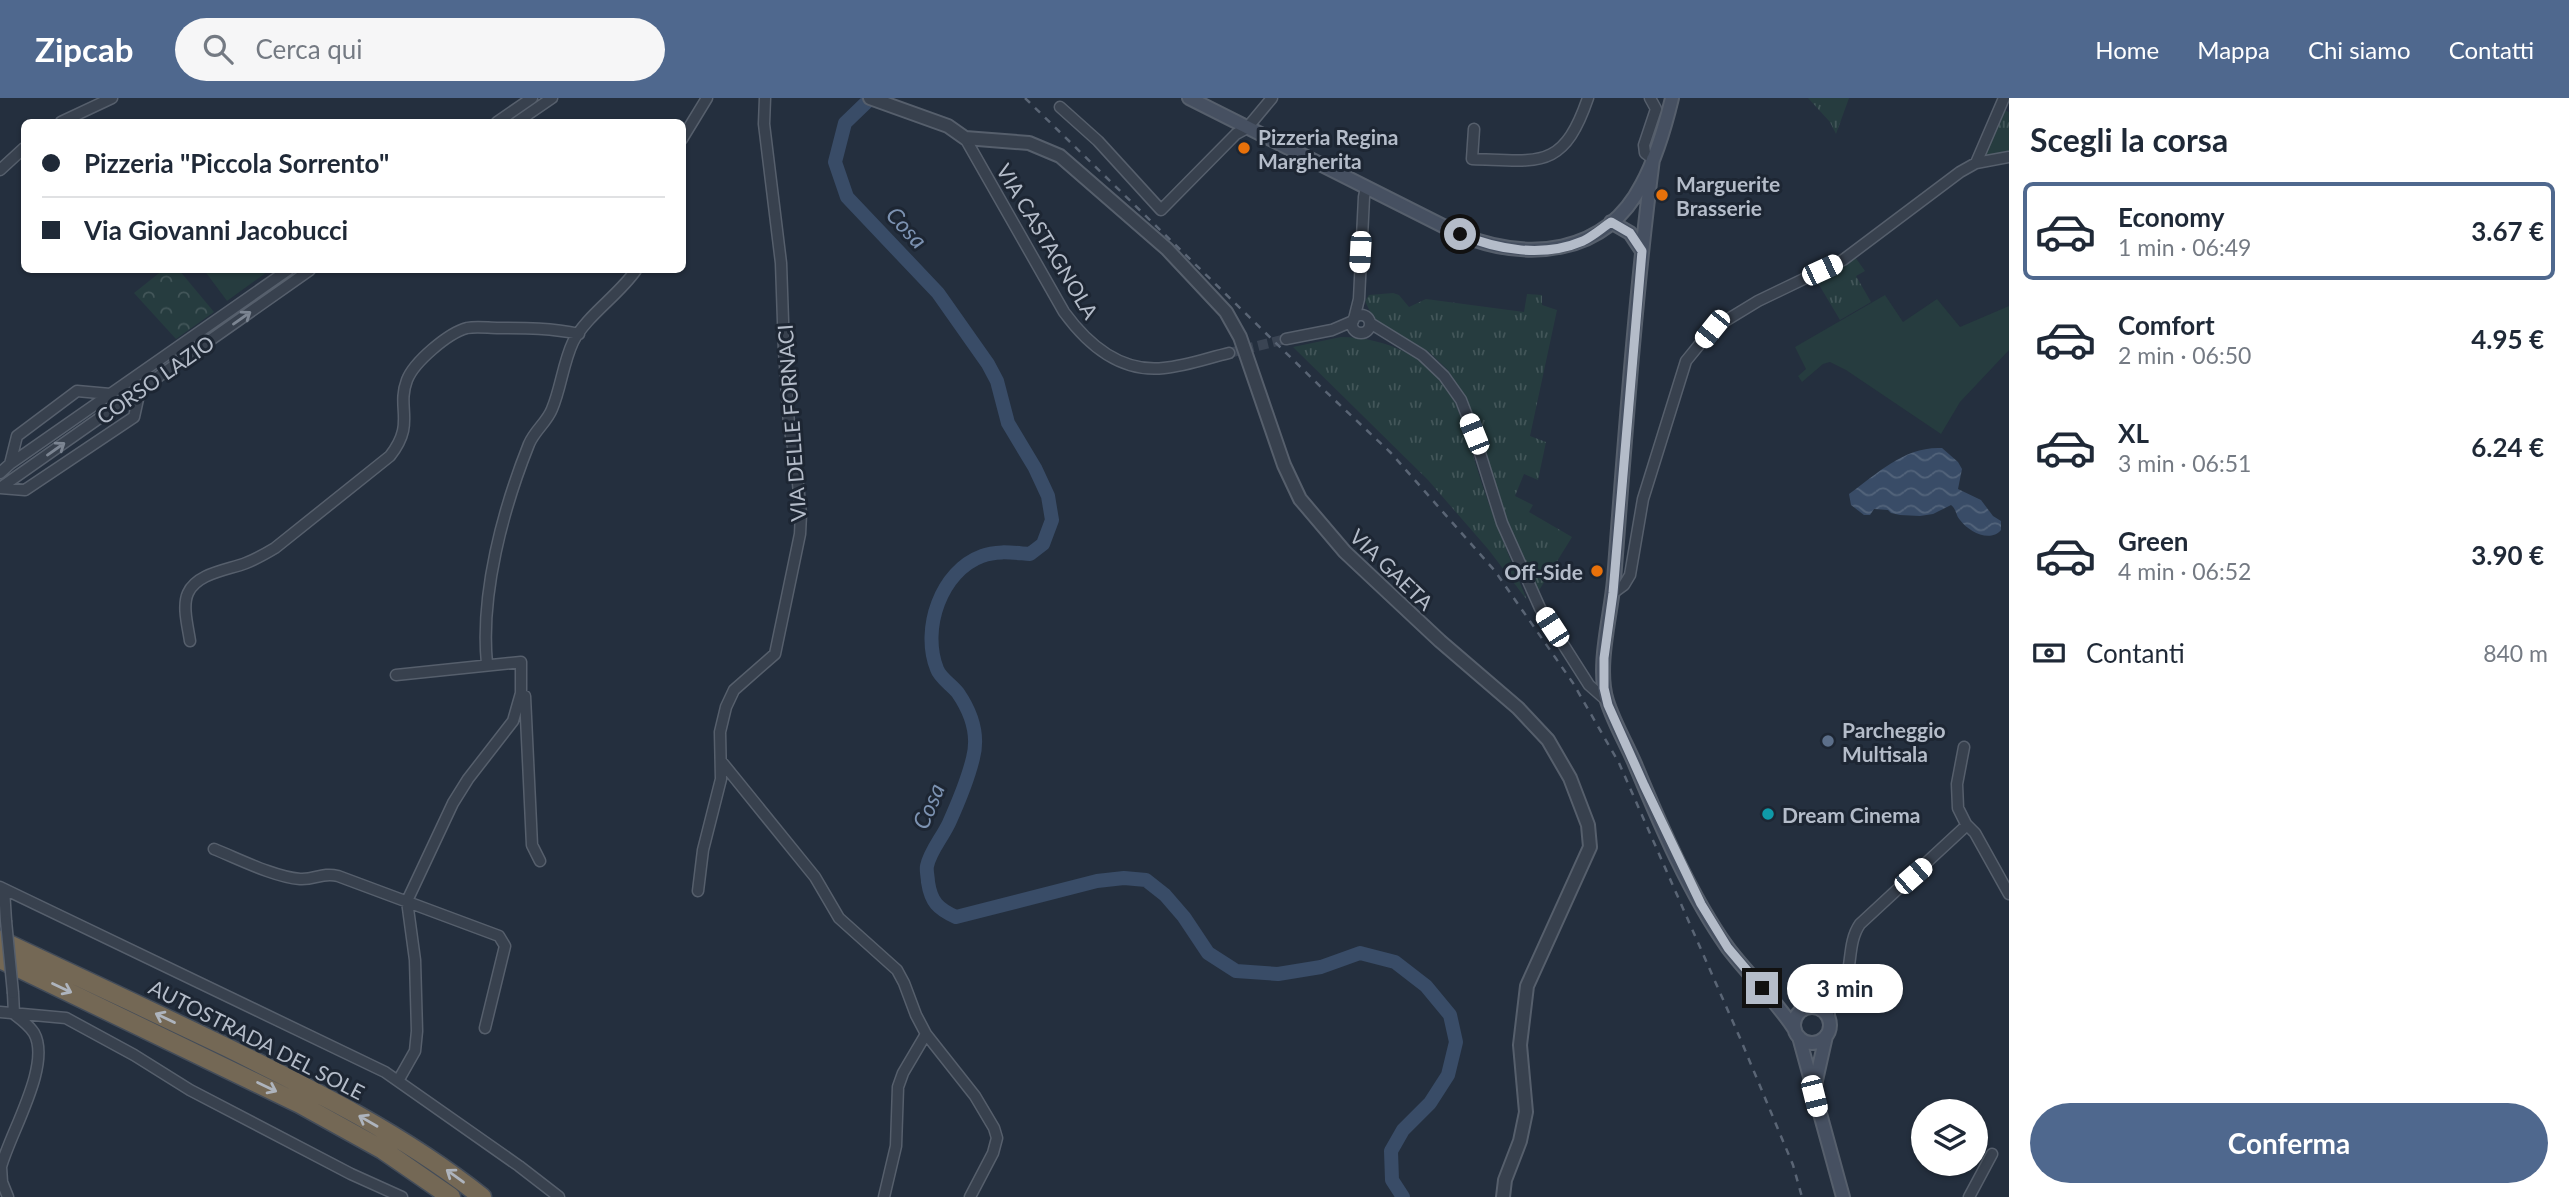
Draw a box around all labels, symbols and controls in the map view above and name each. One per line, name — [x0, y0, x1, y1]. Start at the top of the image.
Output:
search box — [175, 18, 665, 81]
text: Zipcab — [35, 29, 133, 69]
icon: search — [199, 30, 237, 68]
text: Cerca qui — [255, 33, 363, 65]
text: Home — [2095, 35, 2159, 64]
text: Mappa — [2197, 35, 2270, 64]
text: Chi siamo — [2308, 35, 2411, 64]
text: Contatti — [2449, 35, 2534, 64]
text: Scegli la corsa — [2030, 120, 2228, 159]
place label: Pizzeria Regina Margherita — [1258, 124, 1399, 173]
marker: Pizzeria Regina Margherita — [1236, 140, 1252, 156]
text: Pizzeria "Piccola Sorrento" — [84, 147, 389, 179]
street label: VIA CASTAGNOLA — [992, 159, 1105, 324]
place label: Marguerite Brasserie — [1676, 171, 1780, 220]
marker: Marguerite Brasserie — [1654, 187, 1670, 203]
water label: Cosa — [881, 200, 933, 254]
icon: car — [2034, 200, 2097, 263]
text: Economy — [2118, 201, 2224, 233]
text: Via Giovanni Jacobucci — [84, 214, 348, 246]
text: 3.67 € — [2471, 215, 2544, 247]
route start — [1444, 218, 1476, 250]
car — [1349, 230, 1372, 274]
text: 1 min · 06:49 — [2118, 233, 2251, 261]
car — [1799, 252, 1846, 288]
car — [1691, 306, 1734, 352]
icon: car — [2034, 308, 2097, 371]
text: Comfort — [2118, 309, 2215, 341]
one-way arrow — [232, 311, 251, 325]
text: 4.95 € — [2471, 323, 2544, 355]
street label: VIA DELLE FORNACI — [772, 324, 810, 522]
street label: CORSO LAZIO — [91, 329, 219, 429]
text: 2 min · 06:50 — [2118, 341, 2251, 369]
car — [1457, 411, 1492, 457]
icon: car — [2034, 416, 2097, 479]
text: XL — [2118, 417, 2149, 449]
text: 6.24 € — [2471, 431, 2544, 463]
one-way arrow — [46, 442, 65, 456]
text: 3 min · 06:51 — [2118, 449, 2251, 477]
street label: VIA GAETA — [1345, 523, 1439, 615]
icon: car — [2034, 524, 2097, 587]
text: Green — [2118, 525, 2188, 557]
text: 3.90 € — [2471, 539, 2544, 571]
text: 4 min · 06:52 — [2118, 557, 2251, 585]
place label: Off-Side — [1504, 559, 1583, 584]
marker: Off-Side — [1589, 563, 1605, 579]
car — [1532, 604, 1573, 650]
icon: cash — [2030, 634, 2068, 672]
text: Contanti — [2086, 637, 2185, 669]
text: 840 m — [2483, 639, 2548, 667]
place label: Parcheggio Multisala — [1842, 717, 1946, 766]
marker: Parcheggio Multisala — [1820, 733, 1836, 749]
water label: Cosa — [906, 779, 950, 833]
place label: Dream Cinema — [1782, 802, 1920, 827]
marker: Dream Cinema — [1760, 806, 1776, 822]
car — [1891, 854, 1936, 898]
callout: 3 min — [1786, 964, 1902, 1012]
route end — [1746, 972, 1778, 1004]
street label: AUTOSTRADA DEL SOLE — [145, 974, 369, 1104]
text: 3 min — [1816, 974, 1874, 1002]
one-way arrow — [51, 982, 72, 996]
one-way arrow — [155, 1011, 176, 1025]
car — [1799, 1073, 1830, 1119]
one-way arrow — [256, 1081, 277, 1095]
map controls — [1911, 1099, 1988, 1176]
button: layers — [1911, 1099, 1988, 1176]
button: Conferma — [2030, 1103, 2548, 1183]
one-way arrow — [359, 1113, 379, 1127]
one-way arrow — [446, 1169, 465, 1183]

